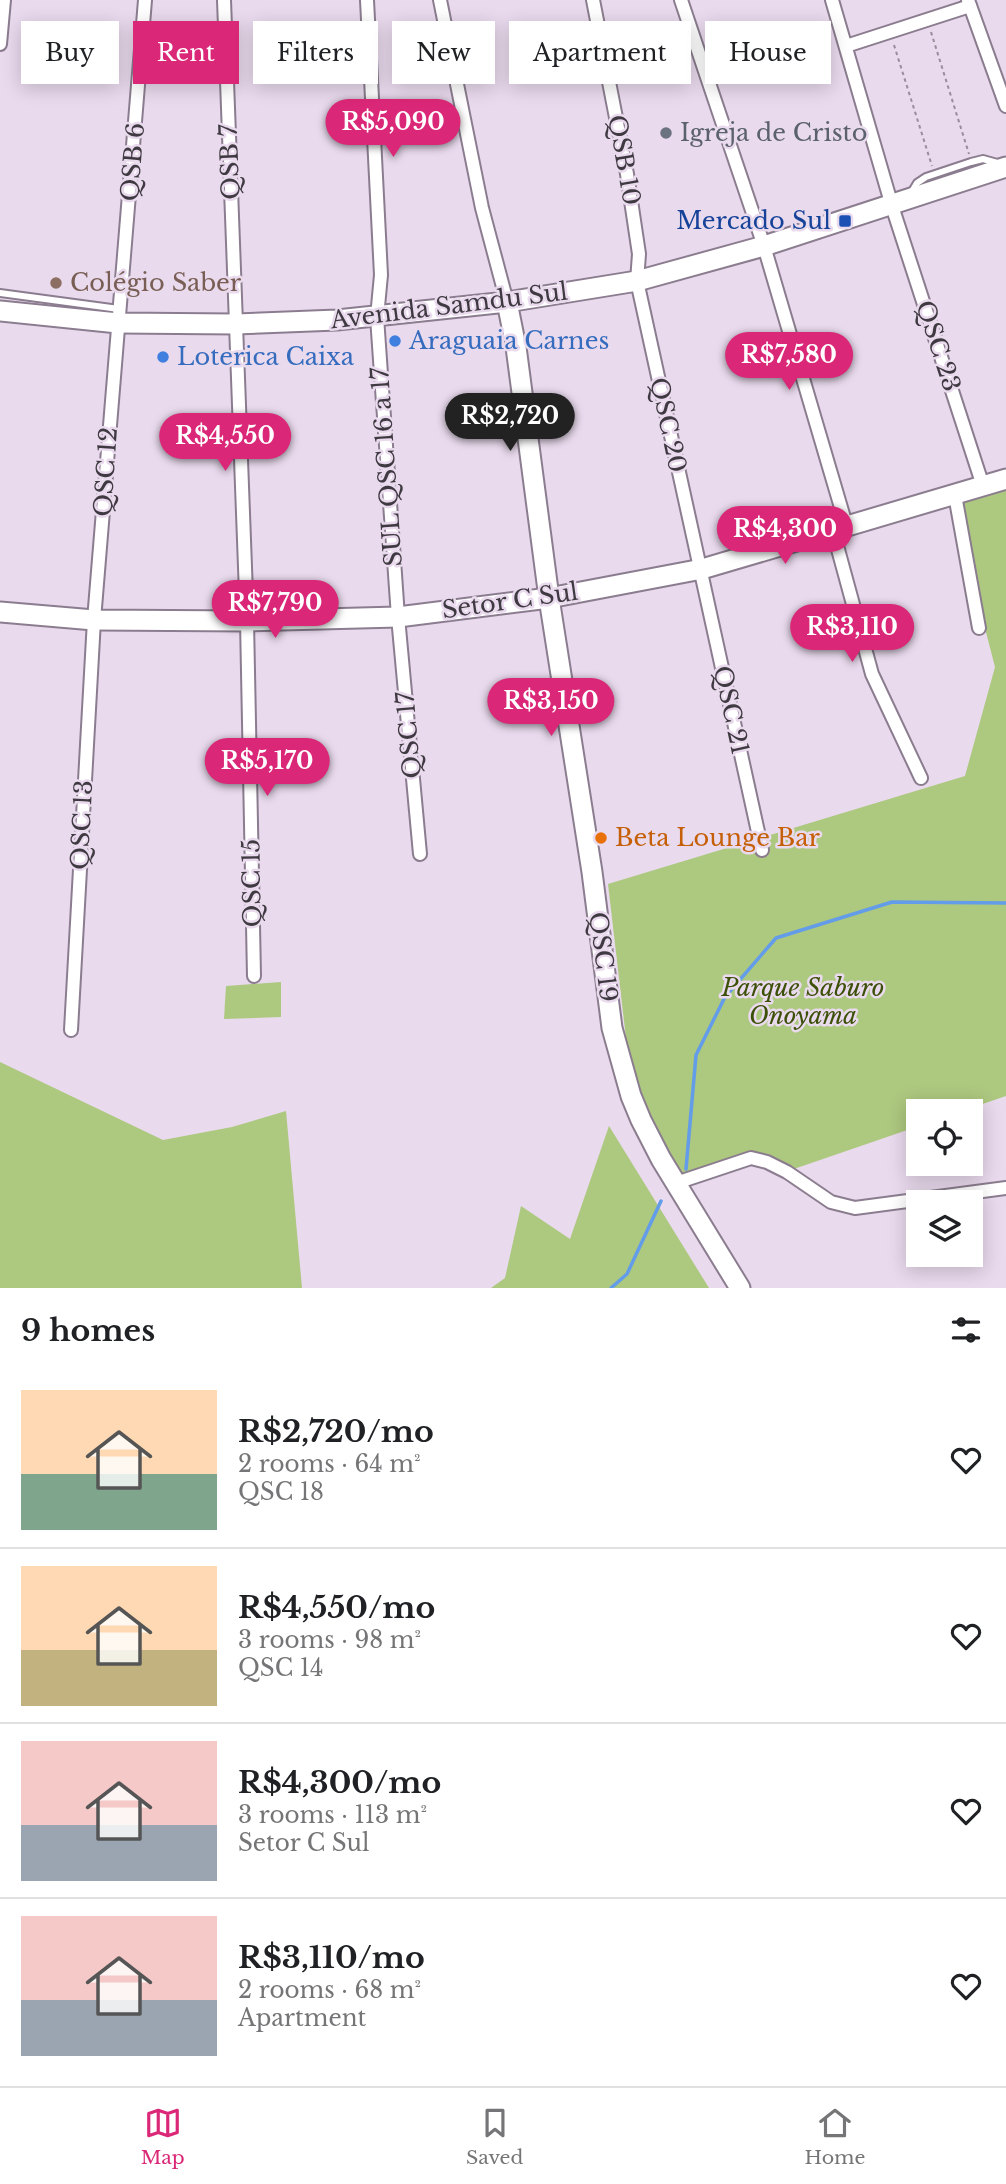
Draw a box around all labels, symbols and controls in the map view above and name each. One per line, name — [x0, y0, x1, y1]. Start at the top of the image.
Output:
chip: Buy — [21, 21, 119, 84]
chip: Rent — [133, 21, 239, 84]
chip: Filters — [253, 21, 378, 84]
chip: New — [392, 21, 495, 84]
chip: Apartment — [509, 21, 691, 84]
chip: House — [705, 21, 831, 84]
pin: R$5,090 — [328, 100, 458, 159]
text: R$5,090 — [341, 108, 445, 136]
street label: QSB 10 — [602, 112, 647, 207]
place label: Igreja de Cristo — [680, 118, 867, 147]
street label: QSB 6 — [115, 121, 150, 203]
street label: QSB 7 — [214, 123, 245, 200]
marker: Igreja de Cristo — [658, 125, 674, 141]
place label: Mercado Sul — [676, 206, 831, 235]
marker: Mercado Sul — [837, 213, 853, 229]
place label: Colégio Saber — [70, 268, 242, 297]
marker: Colégio Saber — [48, 275, 64, 291]
street label: Avenida Samdu Sul — [328, 277, 569, 335]
street label: QSC 23 — [910, 297, 967, 395]
place label: Araguaia Carnes — [408, 326, 609, 355]
pin: R$7,580 — [724, 332, 854, 392]
marker: Araguaia Carnes — [387, 333, 403, 349]
text: R$7,580 — [741, 341, 837, 369]
place label: Loterica Caixa — [177, 342, 355, 371]
marker: Loterica Caixa — [155, 349, 171, 365]
street label: SUL QSC 16 a 17 — [365, 365, 408, 568]
street label: QSC 20 — [644, 375, 693, 475]
pin: R$2,720 — [445, 393, 575, 453]
text: R$2,720 — [461, 402, 559, 430]
pin: R$4,550 — [160, 414, 290, 473]
text: R$4,550 — [175, 422, 275, 450]
street label: QSC 12 — [88, 426, 123, 518]
pin: R$4,300 — [720, 506, 850, 566]
text: R$4,300 — [733, 515, 837, 543]
street label: Setor C Sul — [440, 577, 580, 624]
pin: R$7,790 — [210, 580, 340, 640]
text: R$7,790 — [228, 589, 322, 617]
pin: R$3,110 — [787, 604, 917, 664]
text: R$3,110 — [806, 613, 898, 641]
street label: QSC 21 — [708, 663, 755, 757]
pin: R$3,150 — [486, 678, 616, 738]
text: R$3,150 — [503, 687, 599, 715]
street label: QSC 17 — [390, 689, 427, 780]
pin: R$5,170 — [202, 738, 332, 798]
text: R$5,170 — [221, 747, 313, 775]
street label: QSC 13 — [65, 779, 98, 871]
place label: Beta Lounge Bar — [615, 823, 821, 852]
marker: Beta Lounge Bar — [593, 830, 609, 846]
street label: QSC 15 — [236, 838, 267, 928]
street label: QSC 19 — [584, 910, 623, 1004]
park label: Parque Saburo Onoyama — [721, 973, 884, 1030]
map controls — [906, 1099, 983, 1267]
button: locate — [906, 1099, 983, 1176]
button: layers — [906, 1190, 983, 1267]
icon: filters — [947, 1311, 985, 1349]
text: 9 homes — [21, 1312, 155, 1349]
text: R$2,720/mo — [238, 1413, 434, 1450]
icon: home — [77, 1418, 161, 1502]
icon: heart — [947, 1441, 985, 1479]
text: 2 rooms · 64 m² — [238, 1450, 421, 1478]
text: QSC 18 — [238, 1478, 324, 1506]
text: R$4,550/mo — [238, 1589, 435, 1626]
icon: home — [77, 1594, 161, 1678]
icon: heart — [947, 1617, 985, 1655]
text: 3 rooms · 98 m² — [238, 1626, 421, 1654]
text: QSC 14 — [238, 1654, 323, 1682]
text: R$4,300/mo — [238, 1764, 441, 1801]
icon: home — [77, 1769, 161, 1853]
icon: heart — [947, 1792, 985, 1830]
text: 3 rooms · 113 m² — [238, 1801, 427, 1829]
text: Setor C Sul — [238, 1829, 370, 1857]
text: R$3,110/mo — [238, 1939, 425, 1976]
icon: home — [77, 1944, 161, 2028]
icon: heart — [947, 1967, 985, 2005]
text: 2 rooms · 68 m² — [238, 1976, 421, 2004]
text: Apartment — [238, 2004, 366, 2032]
tab: Map — [141, 2104, 185, 2169]
tab: Saved — [466, 2104, 523, 2169]
tab: Home — [805, 2104, 865, 2169]

